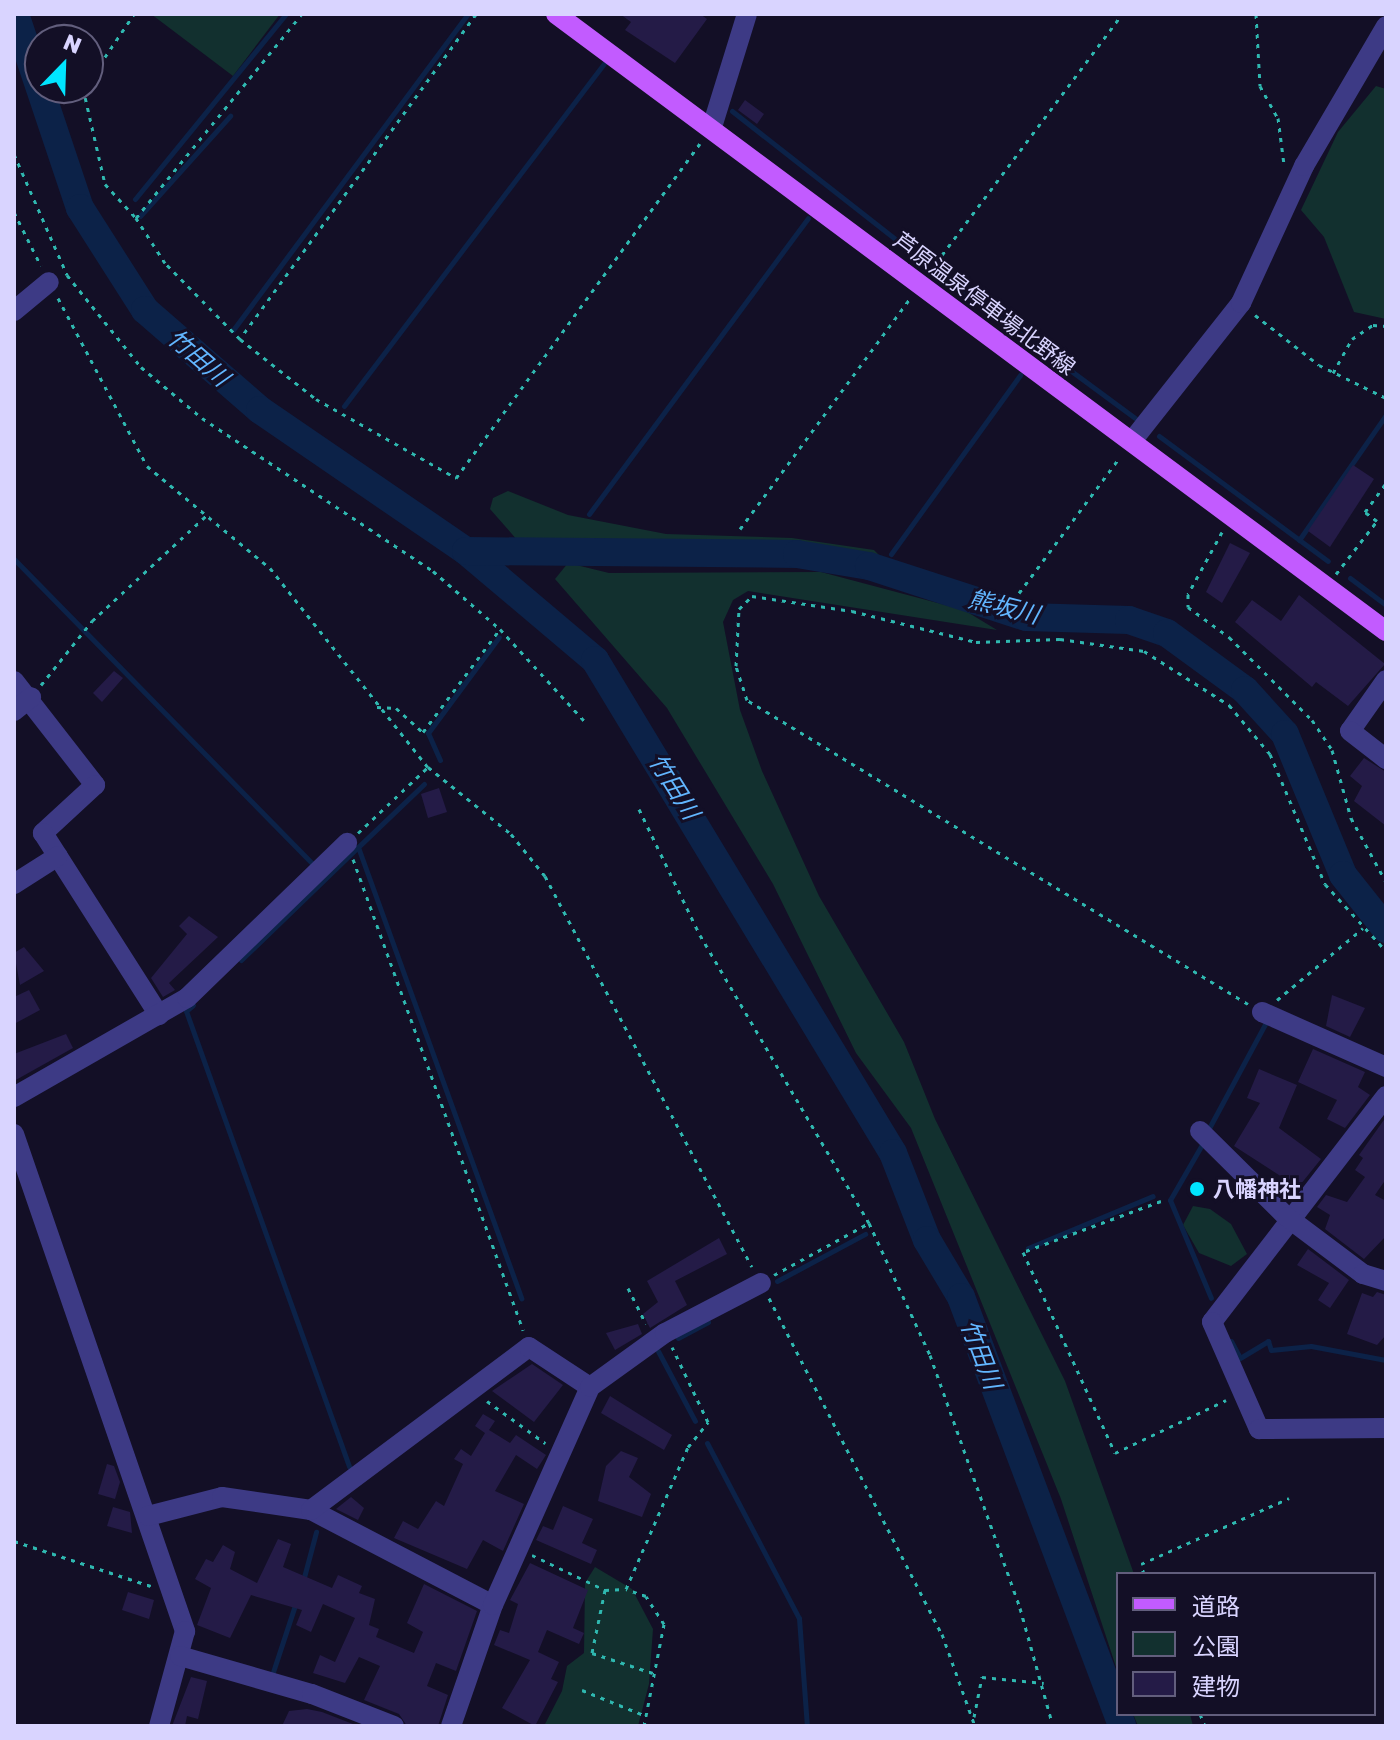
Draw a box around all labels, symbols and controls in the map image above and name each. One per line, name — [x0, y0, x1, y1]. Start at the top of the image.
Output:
north arrow — [24, 24, 104, 104]
text: N — [60, 28, 86, 59]
street label: 芦原温泉停車場北野線 — [889, 226, 1081, 380]
water label: 竹田川 — [162, 323, 236, 391]
water label: 熊坂川 — [966, 583, 1042, 629]
water label: 竹田川 — [644, 748, 706, 824]
place label: 八幡神社 — [1213, 1176, 1301, 1202]
marker: 八幡神社 — [1188, 1180, 1206, 1198]
water label: 竹田川 — [956, 1315, 1008, 1393]
legend — [1116, 1572, 1376, 1716]
text: 道路 — [1192, 1591, 1240, 1620]
text: 公園 — [1192, 1631, 1240, 1660]
text: 建物 — [1192, 1671, 1240, 1700]

